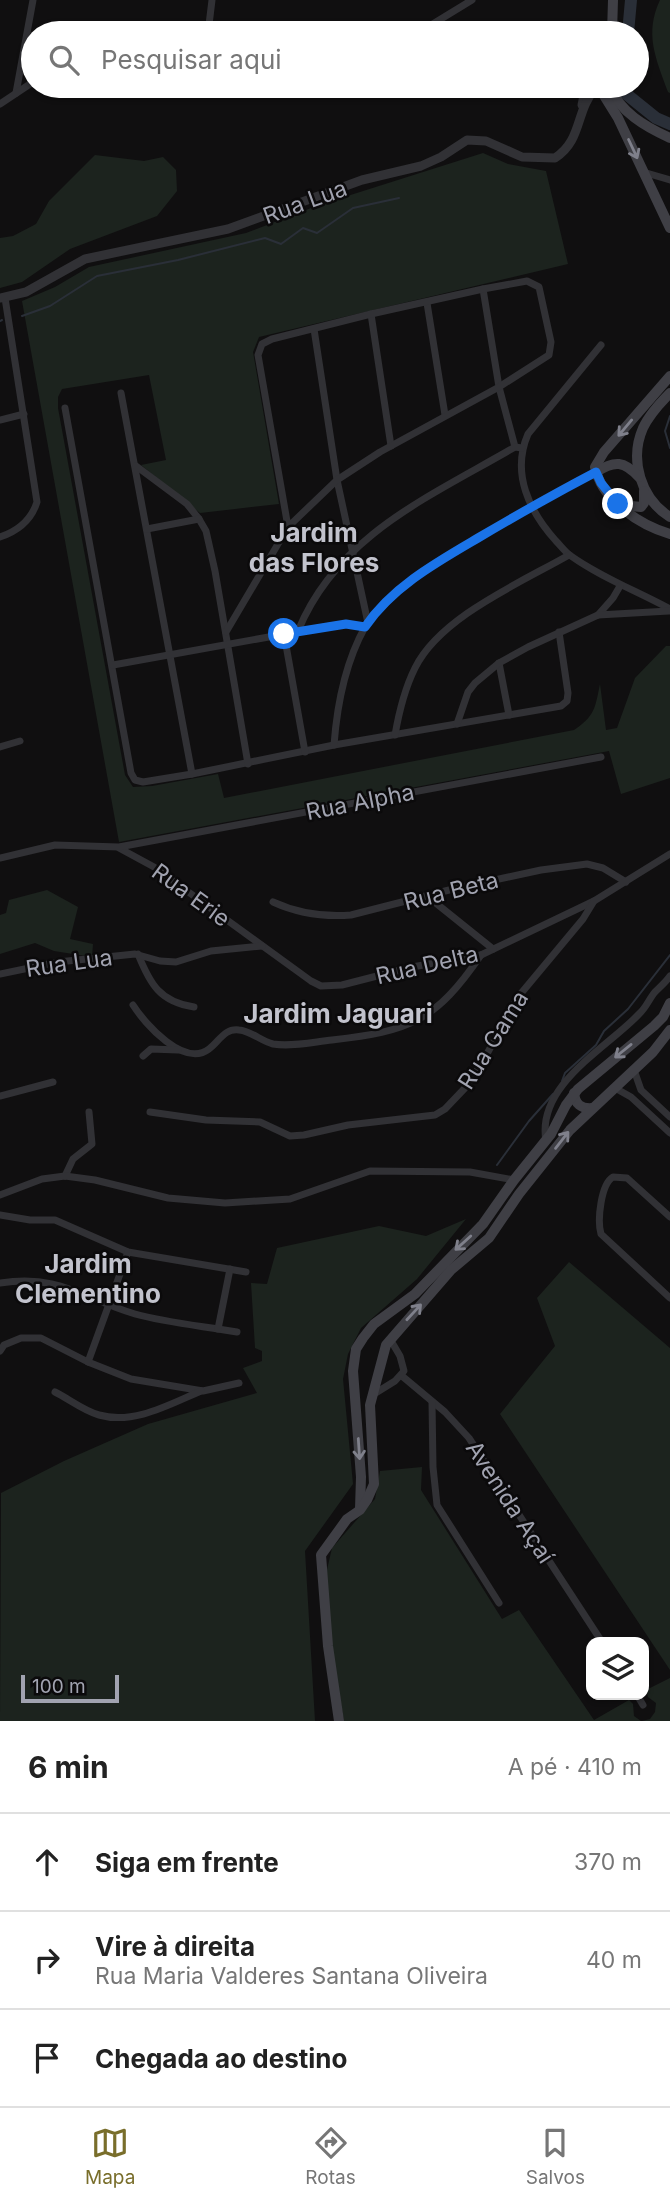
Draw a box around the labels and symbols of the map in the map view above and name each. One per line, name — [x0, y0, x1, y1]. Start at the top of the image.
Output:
one-way arrow — [626, 138, 640, 159]
street label: Rua Lua — [259, 174, 351, 230]
one-way arrow — [617, 418, 633, 436]
route end — [602, 488, 633, 519]
district label: Jardim das Flores — [249, 517, 379, 578]
route start — [268, 618, 299, 649]
street label: Rua Alpha — [303, 778, 417, 826]
street label: Rua Erie — [147, 857, 235, 933]
street label: Rua Beta — [401, 866, 501, 916]
street label: Rua Delta — [373, 940, 481, 990]
street label: Rua Lua — [24, 943, 114, 983]
street label: Rua Gama — [452, 986, 534, 1094]
district label: Jardim Jaguari — [243, 998, 433, 1029]
one-way arrow — [615, 1044, 633, 1059]
one-way arrow — [554, 1131, 569, 1150]
one-way arrow — [455, 1235, 473, 1251]
district label: Jardim Clementino — [15, 1248, 161, 1309]
one-way arrow — [406, 1303, 422, 1321]
street label: Avenida Açaí — [460, 1435, 560, 1569]
one-way arrow — [353, 1437, 366, 1460]
scale bar — [21, 1672, 119, 1704]

